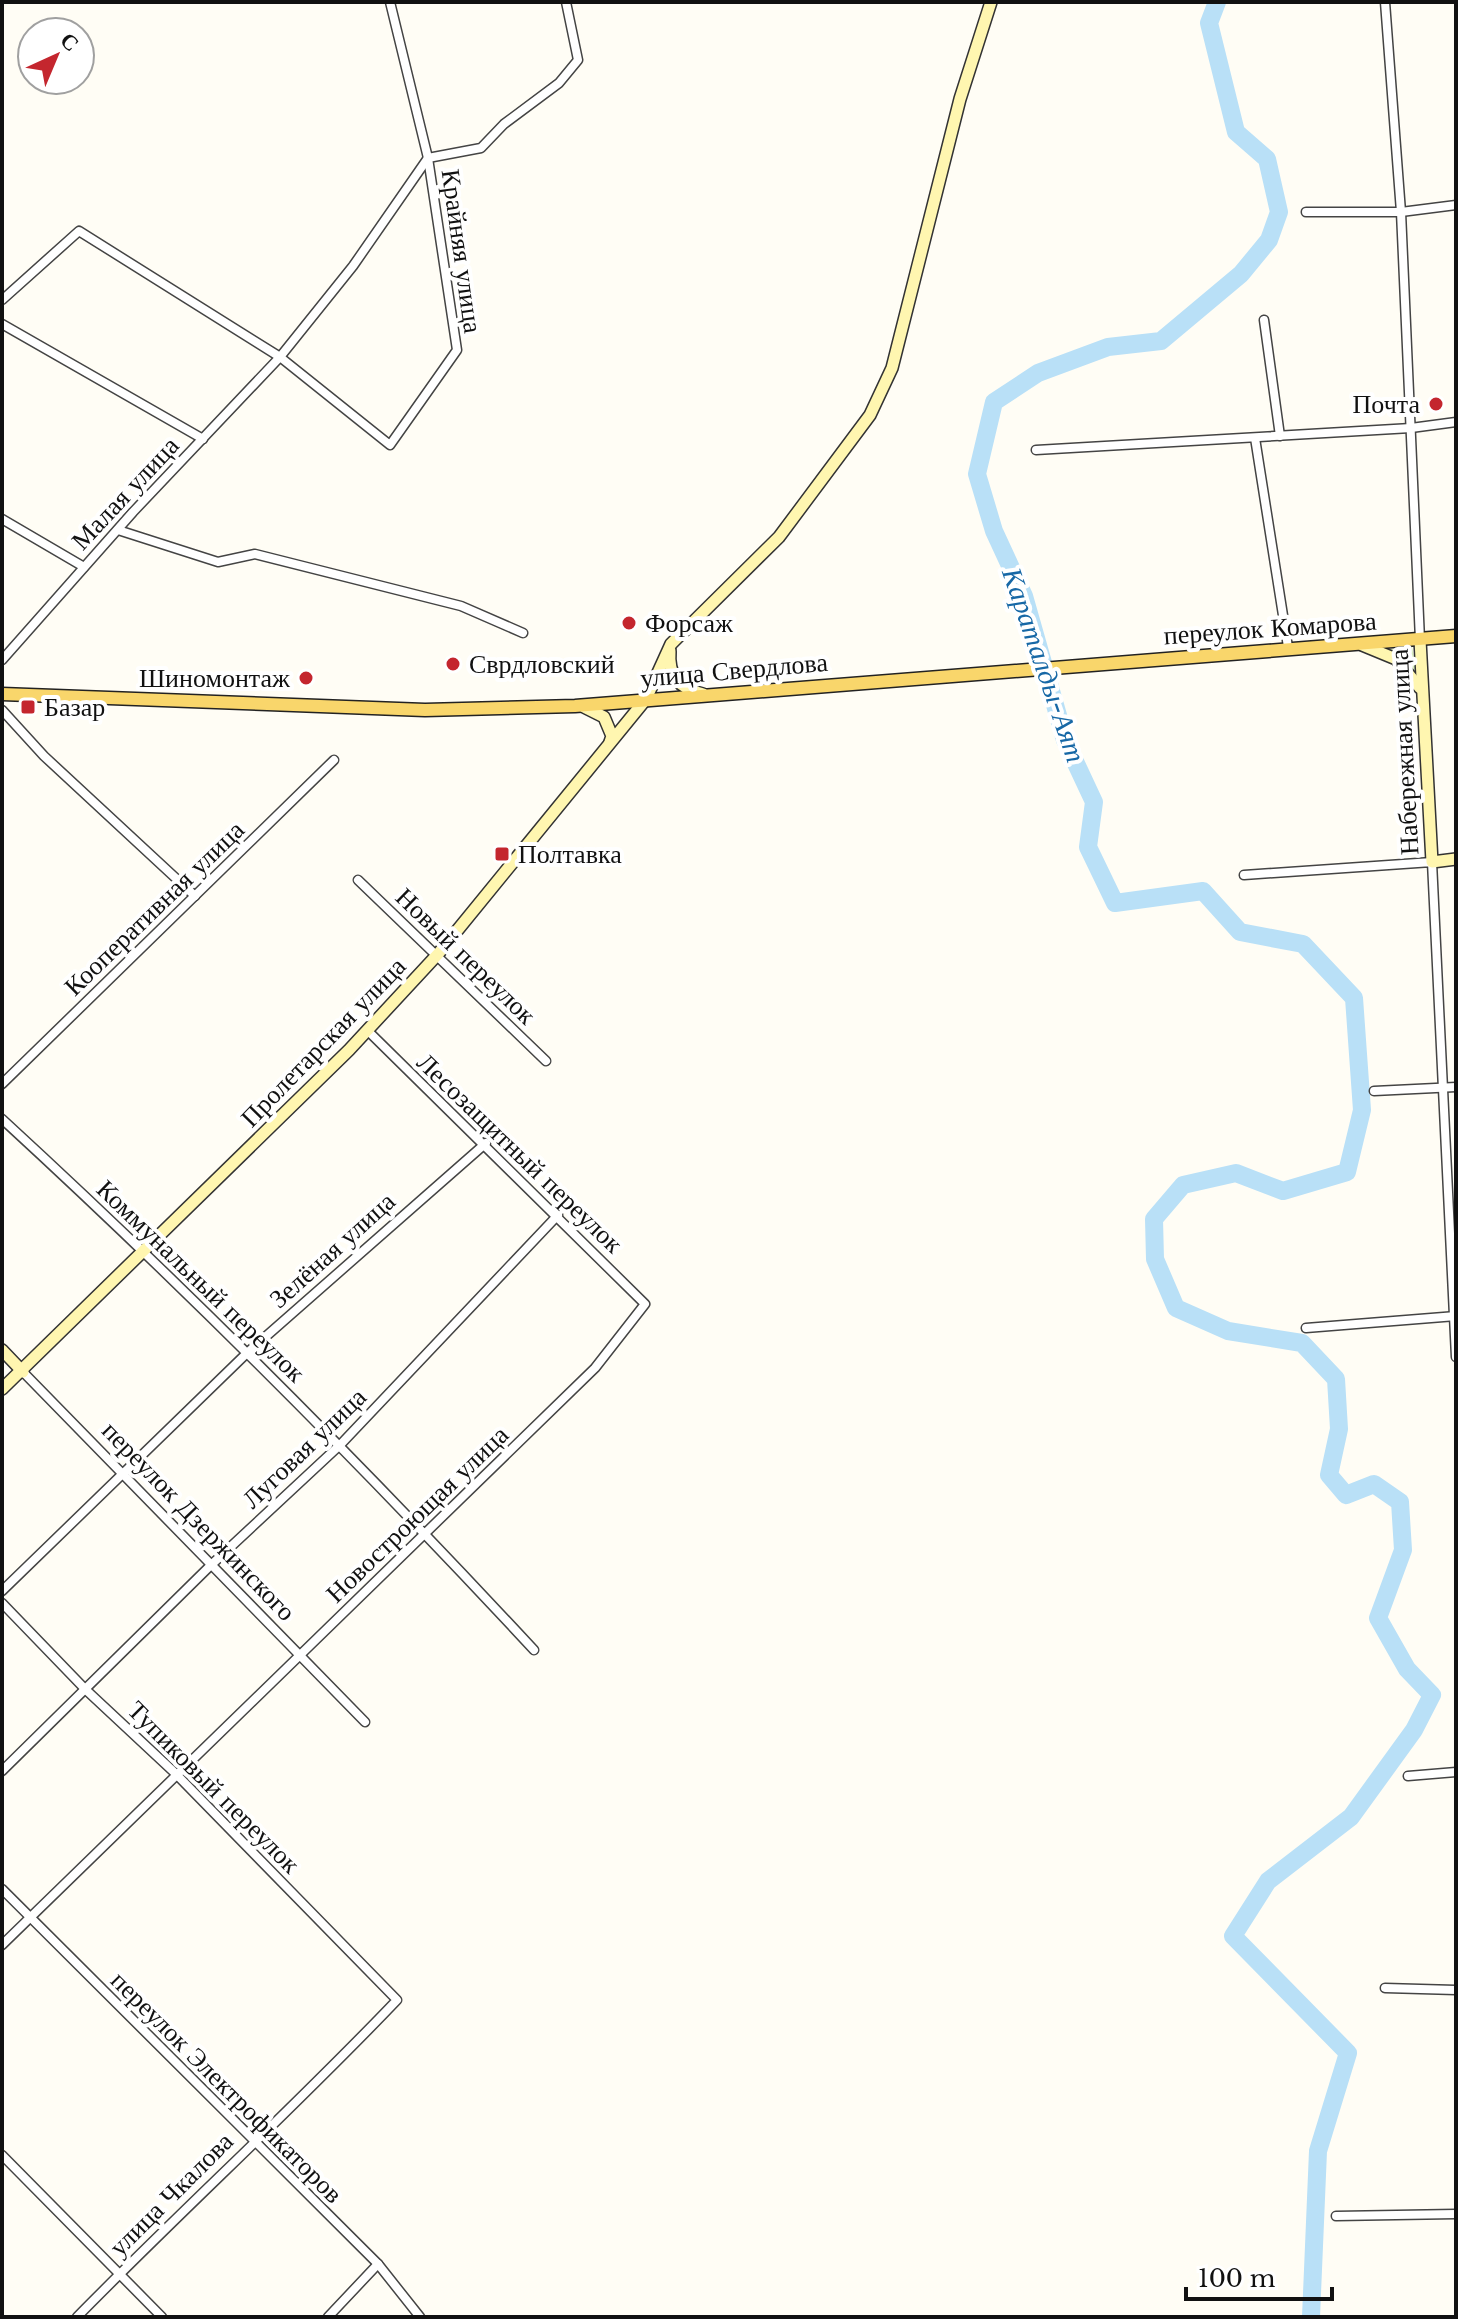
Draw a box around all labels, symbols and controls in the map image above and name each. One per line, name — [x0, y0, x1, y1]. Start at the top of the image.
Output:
north arrow — [16, 16, 96, 96]
text: С — [54, 27, 85, 57]
street label: Крайняя улица — [435, 167, 489, 336]
place label: Почта — [1353, 388, 1420, 420]
marker: Почта — [1427, 395, 1445, 413]
street label: Малая улица — [65, 429, 186, 556]
water label: Караталды-Аят — [994, 562, 1094, 767]
street label: переулок Комарова — [1163, 605, 1378, 651]
place label: Форсаж — [645, 607, 734, 639]
marker: Форсаж — [620, 614, 638, 632]
street label: улица Свердлова — [639, 646, 829, 694]
place label: Сврдловский — [469, 648, 615, 680]
street label: Набережная улица — [1383, 648, 1425, 856]
marker: Сврдловский — [444, 655, 462, 673]
place label: Шиномонтаж — [139, 662, 291, 694]
marker: Шиномонтаж — [297, 669, 315, 687]
place label: Базар — [44, 691, 105, 723]
marker: Базар — [19, 698, 37, 716]
street label: Кооперативная улица — [57, 814, 251, 1002]
place label: Полтавка — [518, 838, 622, 870]
marker: Полтавка — [493, 845, 511, 863]
street label: Новый переулок — [389, 881, 543, 1031]
street label: Пролетарская улица — [234, 950, 413, 1134]
street label: Лесозащитный переулок — [410, 1046, 630, 1260]
street label: Коммунальный переулок — [90, 1173, 312, 1389]
street label: Зелёная улица — [263, 1185, 402, 1315]
street label: Луговая улица — [235, 1381, 373, 1515]
street label: переулок Дзержинского — [95, 1415, 303, 1627]
street label: Новостроющая улица — [319, 1418, 515, 1609]
street label: Тупиковый переулок — [121, 1694, 307, 1880]
street label: переулок Электрофикаторов — [104, 1964, 350, 2210]
street label: улица Чкалова — [102, 2125, 240, 2263]
scale bar — [1186, 2251, 1332, 2301]
text: 100 m — [1198, 2264, 1276, 2293]

